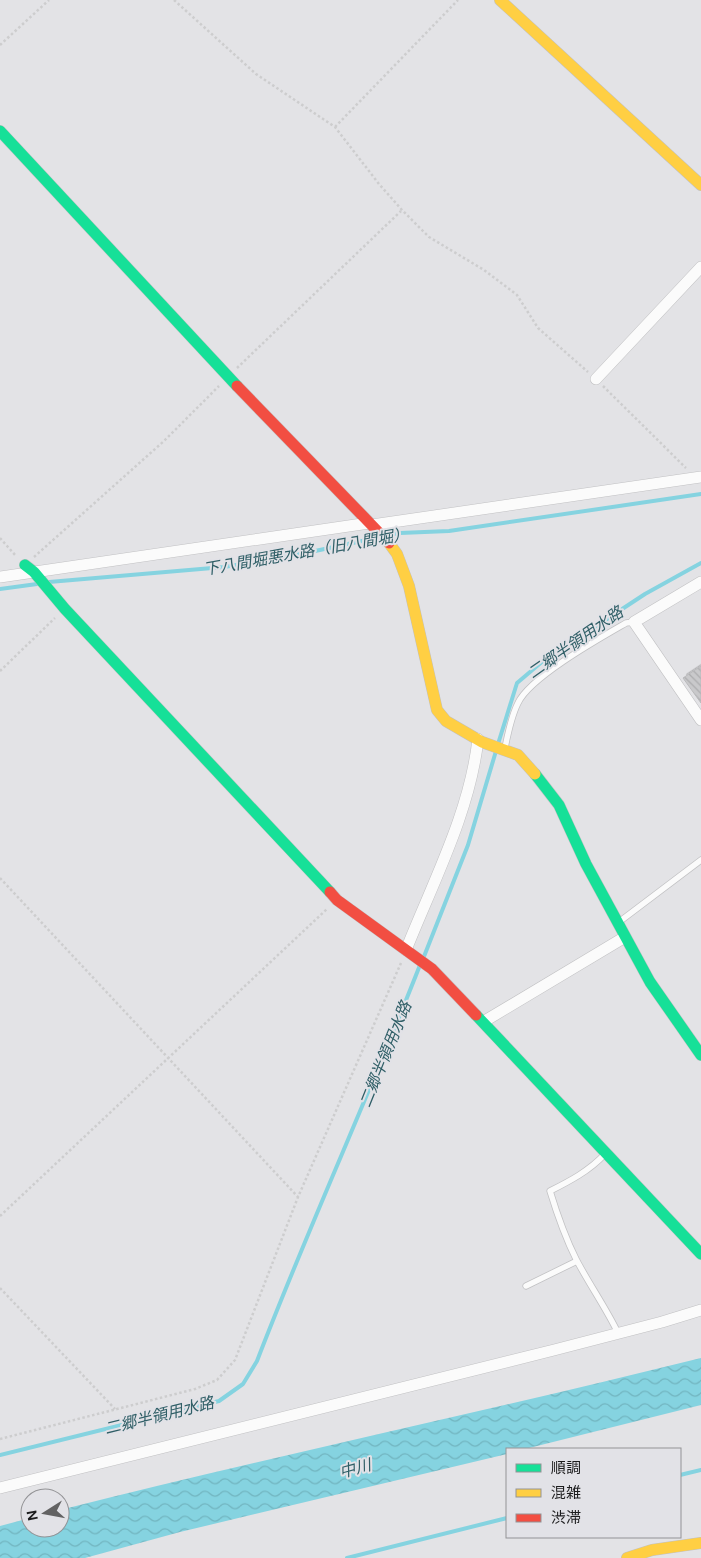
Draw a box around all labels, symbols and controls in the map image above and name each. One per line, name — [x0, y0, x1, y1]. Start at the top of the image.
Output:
water label: 下八間堀悪水路（旧八間堀） — [202, 523, 410, 580]
water label: 二郷半領用水路 — [523, 601, 629, 683]
water label: 二郷半領用水路 — [355, 996, 417, 1110]
water label: 二郷半領用水路 — [102, 1391, 218, 1439]
legend — [506, 1448, 681, 1538]
water label: 中川 — [337, 1454, 375, 1483]
text: 順調 — [551, 1458, 581, 1478]
text: 混雑 — [551, 1483, 581, 1503]
north arrow — [20, 1488, 70, 1538]
text: 渋滞 — [551, 1508, 581, 1528]
text: N — [22, 1509, 42, 1522]

